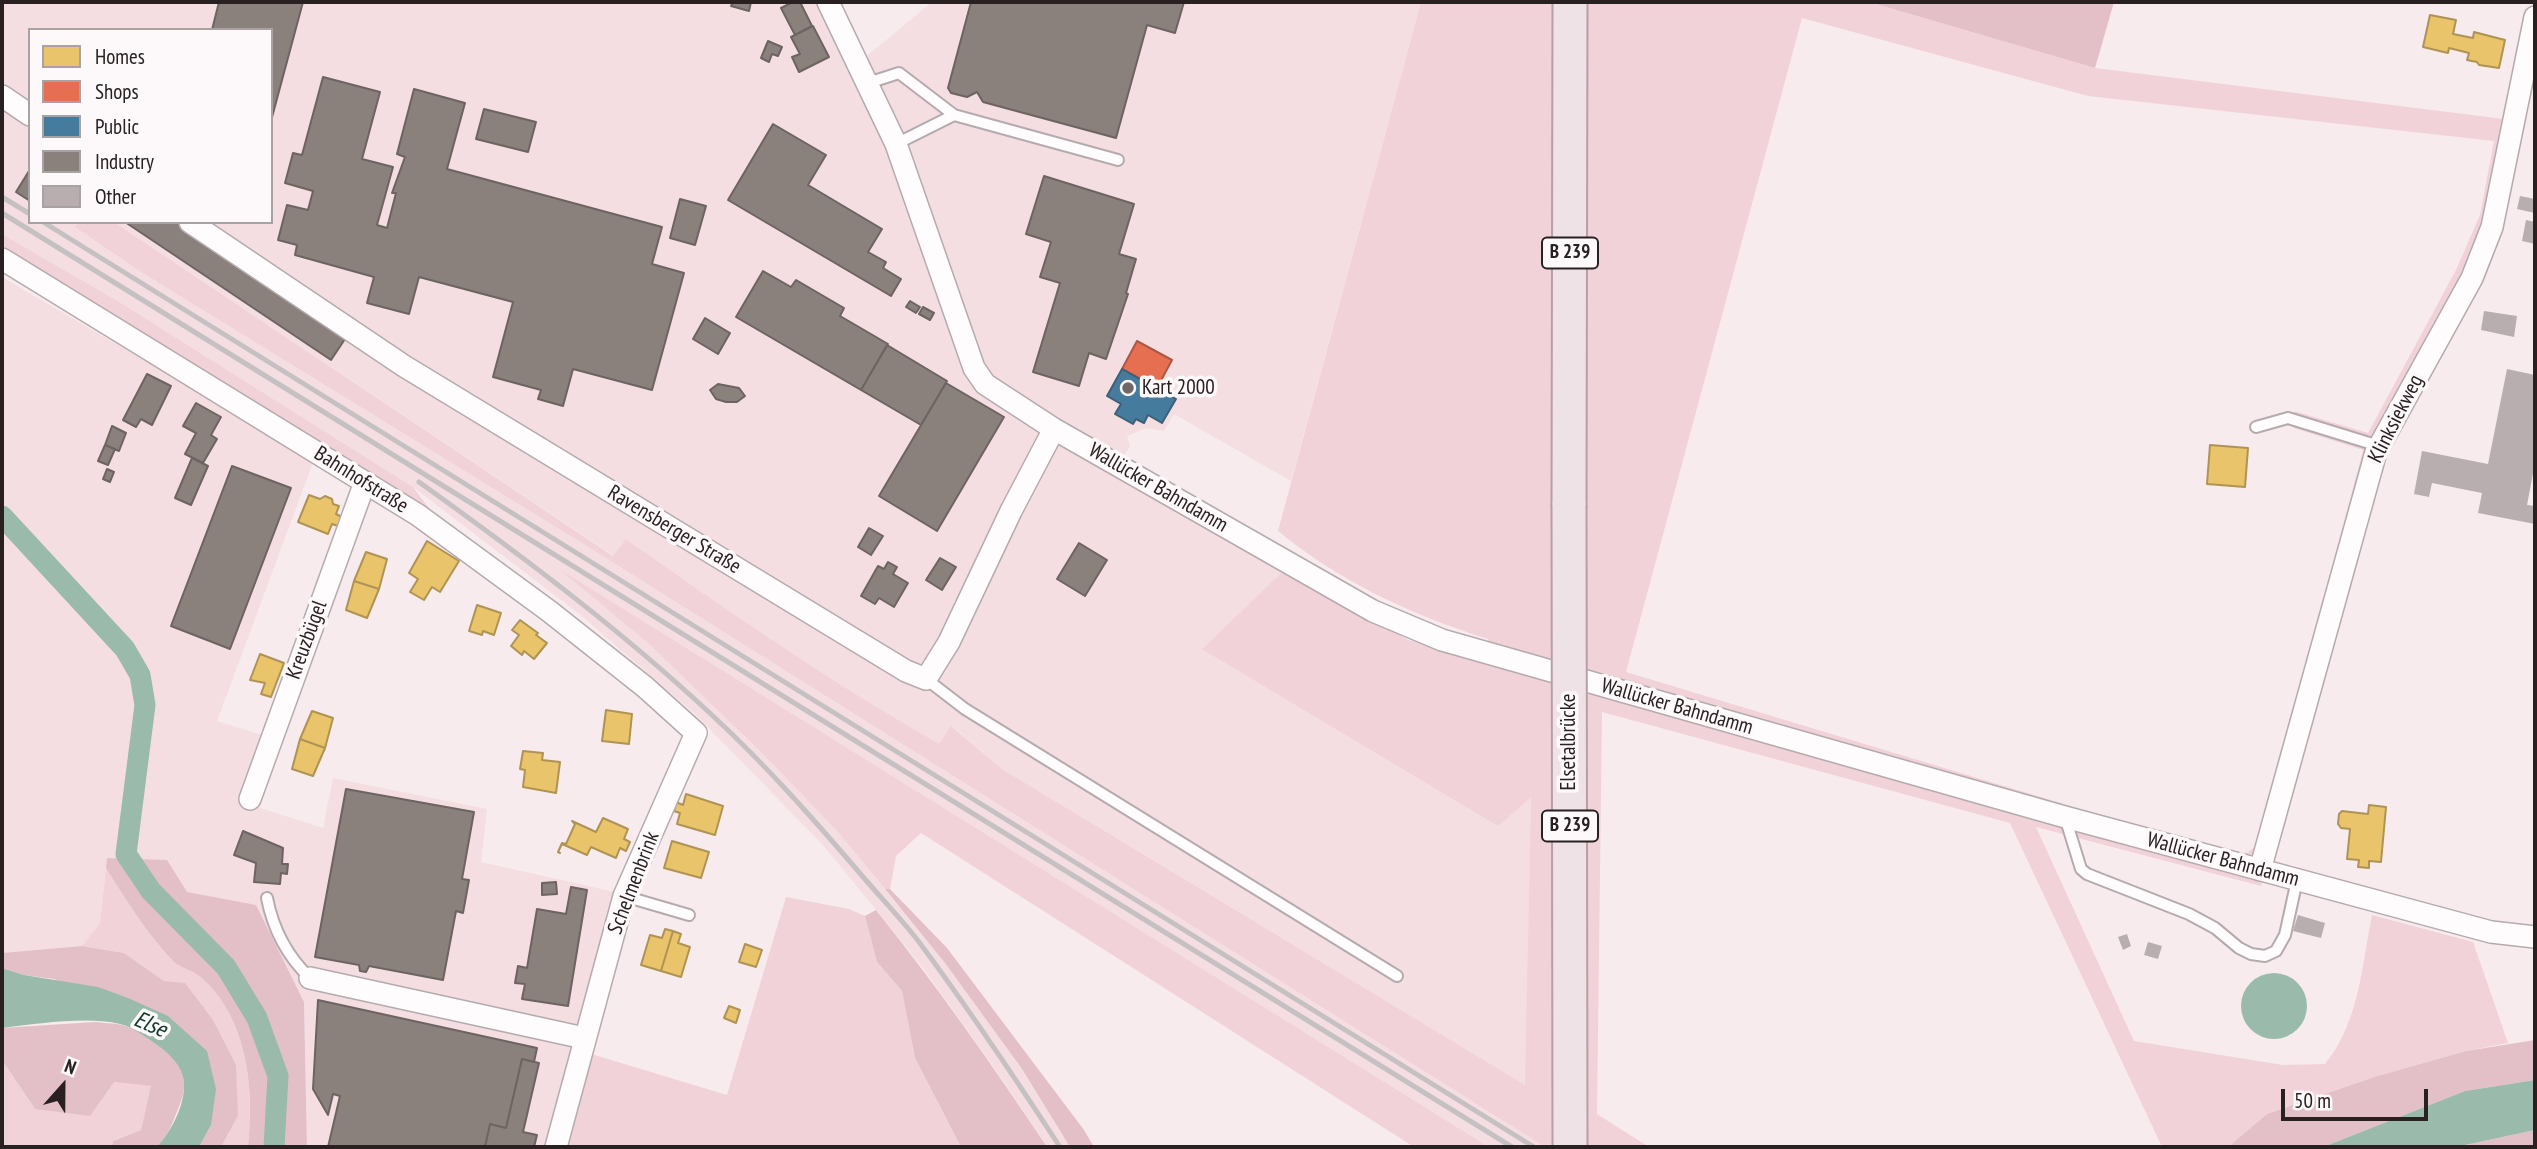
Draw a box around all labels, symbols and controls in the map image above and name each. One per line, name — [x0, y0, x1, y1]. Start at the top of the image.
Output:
legend — [28, 28, 273, 224]
text: Homes — [95, 43, 145, 70]
text: Shops — [95, 78, 139, 105]
text: Public — [95, 113, 139, 140]
text: Industry — [95, 148, 154, 175]
text: Other — [95, 183, 136, 210]
road number: B 239 — [1542, 238, 1598, 268]
street label: Klinksiekweg — [2363, 371, 2429, 467]
place label: Kart 2000 — [1142, 375, 1215, 401]
marker: Kart 2000 — [1120, 380, 1136, 396]
street label: Wallücker Bahndamm — [1084, 438, 1232, 538]
street label: Bahnhofstraße — [309, 441, 413, 519]
street label: Ravensberger Straße — [603, 480, 745, 580]
street label: Kreuzbügel — [281, 597, 333, 683]
street label: Wallücker Bahndamm — [1598, 673, 1756, 741]
street label: Elsetalbrücke — [1556, 694, 1582, 790]
road number: B 239 — [1542, 810, 1598, 842]
street label: Schelmenbrink — [603, 828, 665, 938]
street label: Wallücker Bahndamm — [2144, 828, 2302, 892]
water label: Else — [130, 1006, 170, 1044]
north arrow — [28, 1051, 98, 1121]
text: N — [61, 1053, 80, 1079]
scale bar — [2285, 1076, 2432, 1120]
text: 50 m — [2294, 1087, 2331, 1114]

